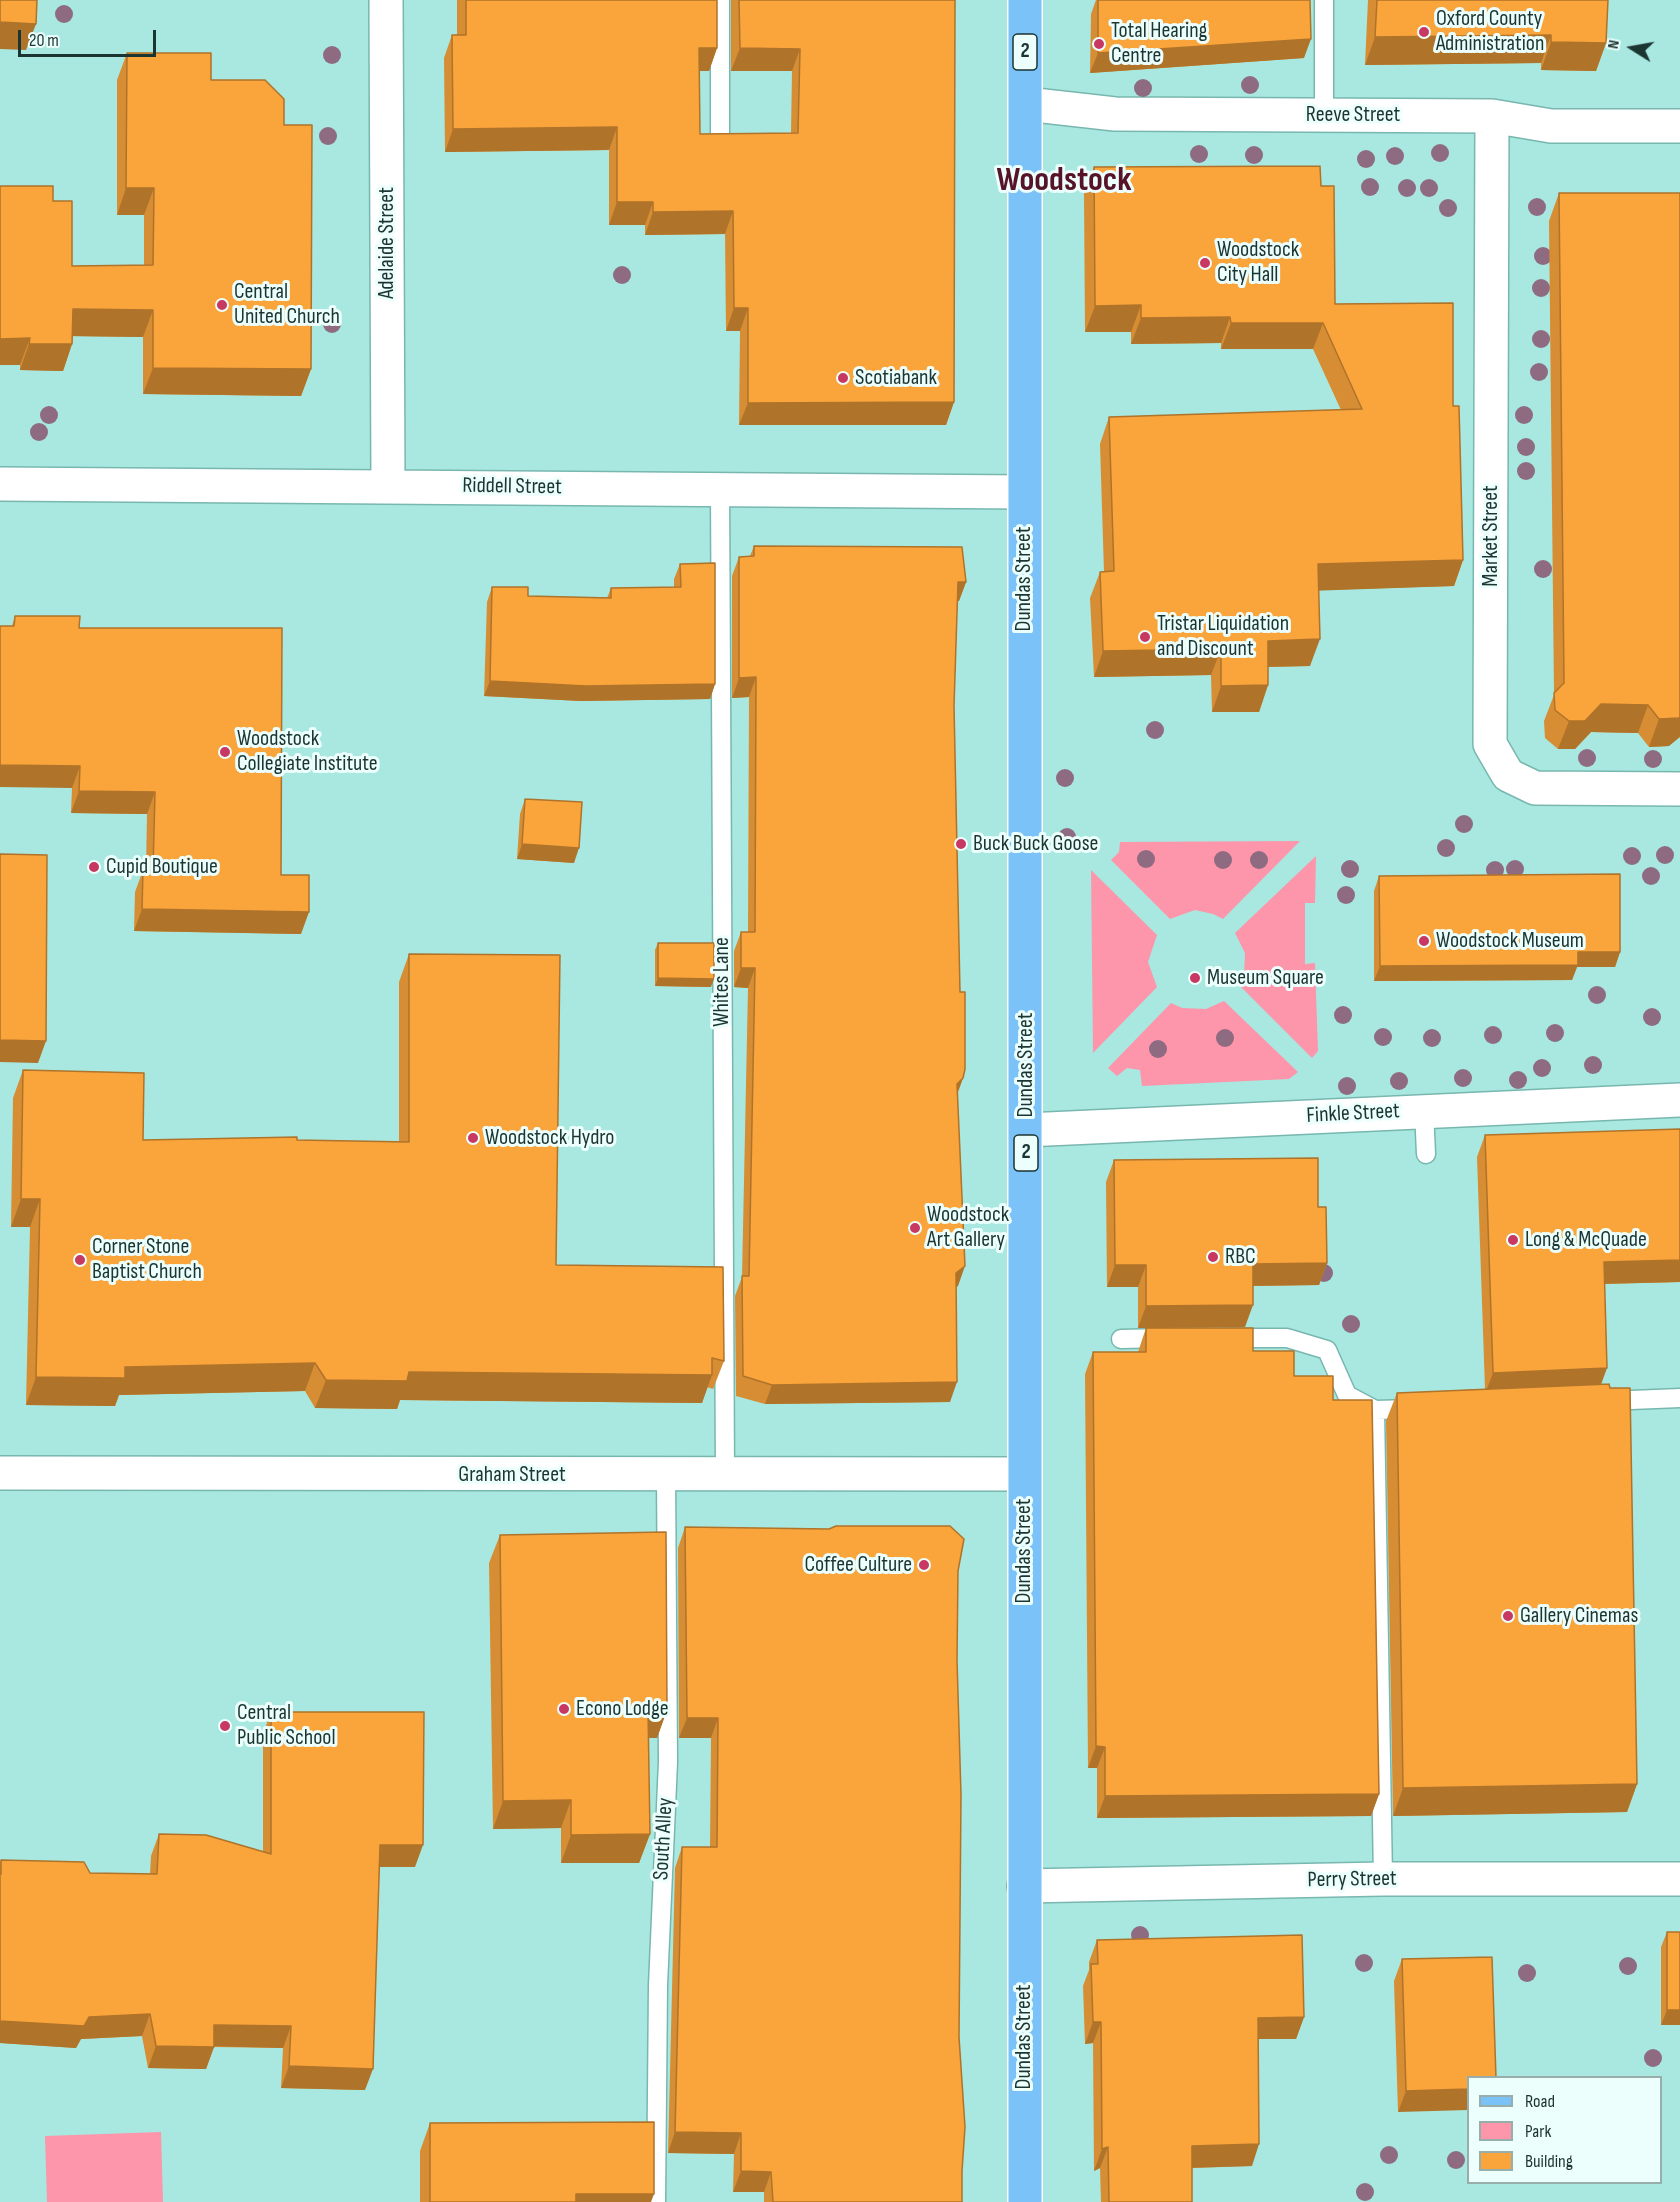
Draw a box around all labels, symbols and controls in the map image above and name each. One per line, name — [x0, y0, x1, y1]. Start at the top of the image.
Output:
place label: Oxford County Administration — [1436, 6, 1544, 57]
scale bar — [21, 18, 159, 56]
place label: Total Hearing Centre — [1111, 18, 1207, 70]
north arrow — [1602, 18, 1662, 78]
marker: Oxford County Administration — [1417, 25, 1431, 39]
text: 20 m — [29, 30, 59, 51]
road number: 2 — [1013, 34, 1037, 70]
marker: Total Hearing Centre — [1092, 37, 1106, 51]
text: N — [1604, 38, 1624, 50]
street label: Reeve Street — [1306, 102, 1400, 128]
district label: Woodstock — [996, 161, 1132, 201]
street label: Adelaide Street — [374, 187, 400, 299]
place label: Woodstock City Hall — [1217, 237, 1299, 288]
marker: Woodstock City Hall — [1198, 256, 1212, 270]
place label: Central United Church — [234, 279, 340, 330]
marker: Central United Church — [215, 298, 229, 312]
place label: Scotiabank — [855, 365, 937, 391]
marker: Scotiabank — [836, 371, 850, 385]
street label: Riddell Street — [462, 473, 562, 501]
street label: Market Street — [1478, 485, 1504, 587]
street label: Dundas Street — [1011, 527, 1037, 631]
place label: Tristar Liquidation and Discount — [1157, 611, 1289, 662]
marker: Tristar Liquidation and Discount — [1138, 630, 1152, 644]
place label: Woodstock Collegiate Institute — [237, 726, 378, 778]
marker: Woodstock Collegiate Institute — [218, 745, 232, 759]
place label: Buck Buck Goose — [973, 831, 1098, 857]
marker: Buck Buck Goose — [954, 837, 968, 851]
place label: Cupid Boutique — [106, 854, 218, 880]
marker: Cupid Boutique — [87, 860, 101, 874]
place label: Woodstock Museum — [1436, 928, 1584, 954]
marker: Woodstock Museum — [1417, 934, 1431, 948]
street label: Whites Lane — [709, 937, 735, 1027]
place label: Museum Square — [1207, 965, 1324, 991]
marker: Museum Square — [1188, 971, 1202, 985]
street label: Dundas Street — [1013, 1013, 1039, 1117]
street label: Finkle Street — [1306, 1098, 1400, 1130]
place label: Woodstock Hydro — [485, 1125, 614, 1151]
marker: Woodstock Hydro — [466, 1131, 480, 1145]
road number: 2 — [1014, 1135, 1038, 1171]
place label: Woodstock Art Gallery — [927, 1202, 1009, 1254]
marker: Woodstock Art Gallery — [908, 1221, 922, 1235]
place label: Long & McQuade — [1525, 1227, 1647, 1253]
marker: Long & McQuade — [1506, 1233, 1520, 1247]
place label: Corner Stone Baptist Church — [92, 1234, 202, 1286]
place label: RBC — [1225, 1244, 1256, 1270]
marker: RBC — [1206, 1250, 1220, 1264]
marker: Corner Stone Baptist Church — [73, 1253, 87, 1267]
street label: Graham Street — [458, 1462, 566, 1488]
street label: Dundas Street — [1011, 1499, 1037, 1603]
place label: Coffee Culture — [805, 1552, 912, 1578]
marker: Coffee Culture — [917, 1558, 931, 1572]
place label: Gallery Cinemas — [1520, 1603, 1638, 1629]
marker: Gallery Cinemas — [1501, 1609, 1515, 1623]
place label: Econo Lodge — [576, 1696, 669, 1722]
place label: Central Public School — [237, 1700, 336, 1752]
marker: Econo Lodge — [557, 1702, 571, 1716]
marker: Central Public School — [218, 1719, 232, 1733]
street label: South Alley — [649, 1797, 679, 1881]
street label: Perry Street — [1307, 1866, 1397, 1894]
street label: Dundas Street — [1011, 1985, 1037, 2089]
legend — [1467, 2076, 1662, 2184]
text: Road — [1525, 2091, 1555, 2112]
text: Park — [1525, 2121, 1551, 2142]
text: Building — [1525, 2151, 1573, 2172]

